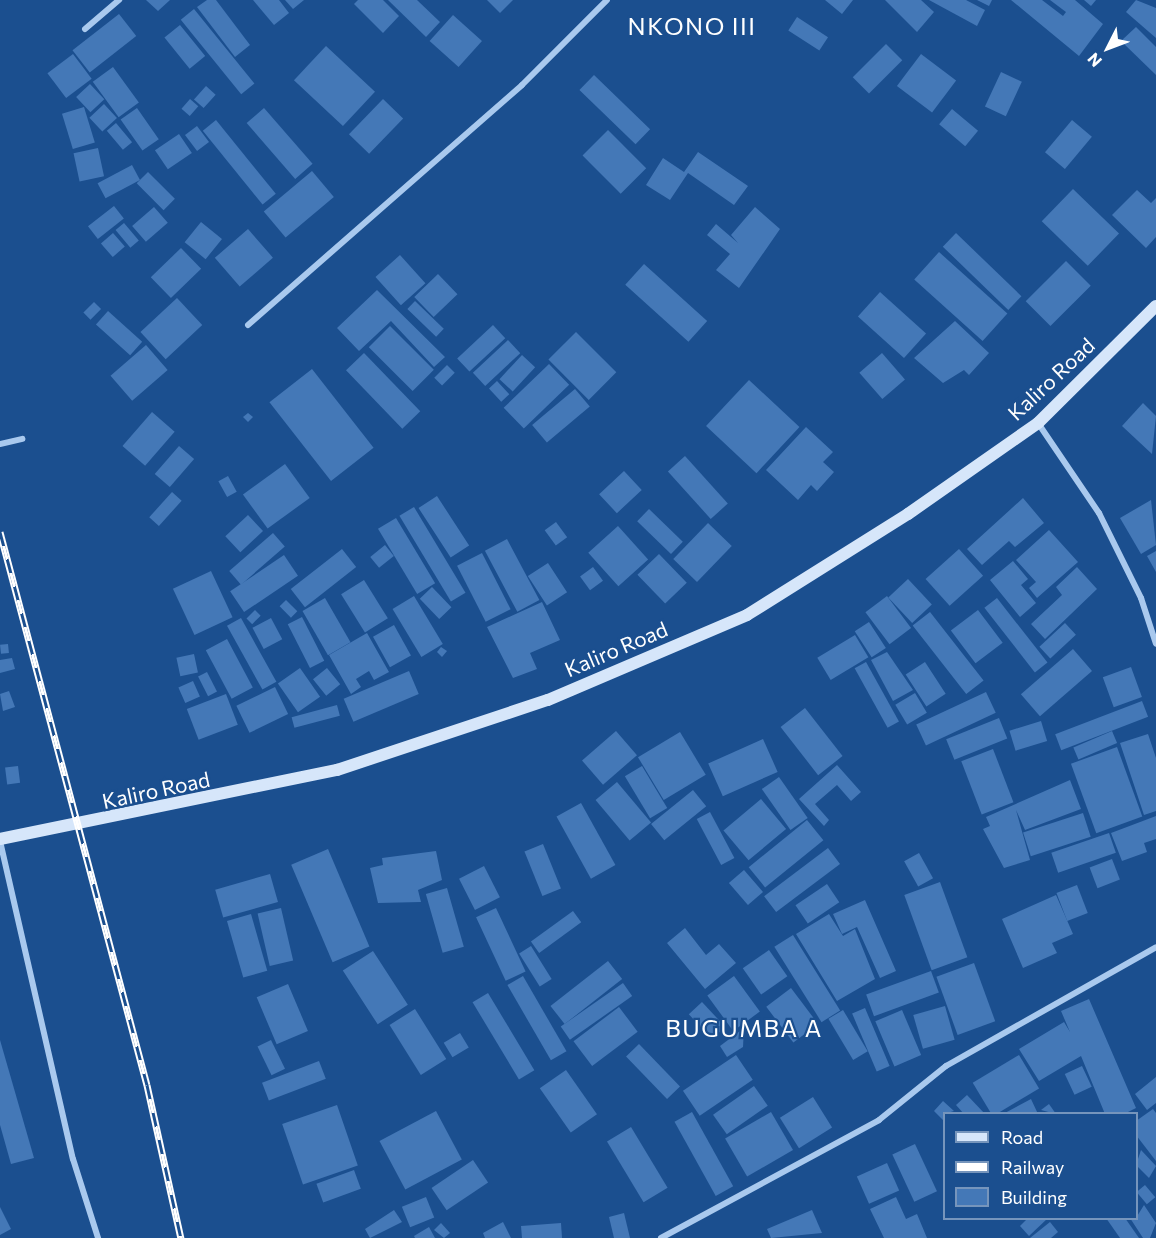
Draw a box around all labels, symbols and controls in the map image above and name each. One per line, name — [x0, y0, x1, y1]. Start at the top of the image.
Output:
district label: NKONO III — [628, 12, 756, 40]
north arrow — [1078, 18, 1138, 78]
text: N — [1083, 50, 1105, 71]
street label: Kaliro Road — [1002, 332, 1100, 426]
street label: Kaliro Road — [561, 616, 671, 682]
street label: Kaliro Road — [100, 766, 212, 814]
district label: BUGUMBA A — [665, 1014, 823, 1042]
legend — [943, 1112, 1138, 1220]
text: Road — [1001, 1126, 1043, 1148]
text: Railway — [1001, 1156, 1064, 1178]
text: Building — [1001, 1186, 1067, 1208]

